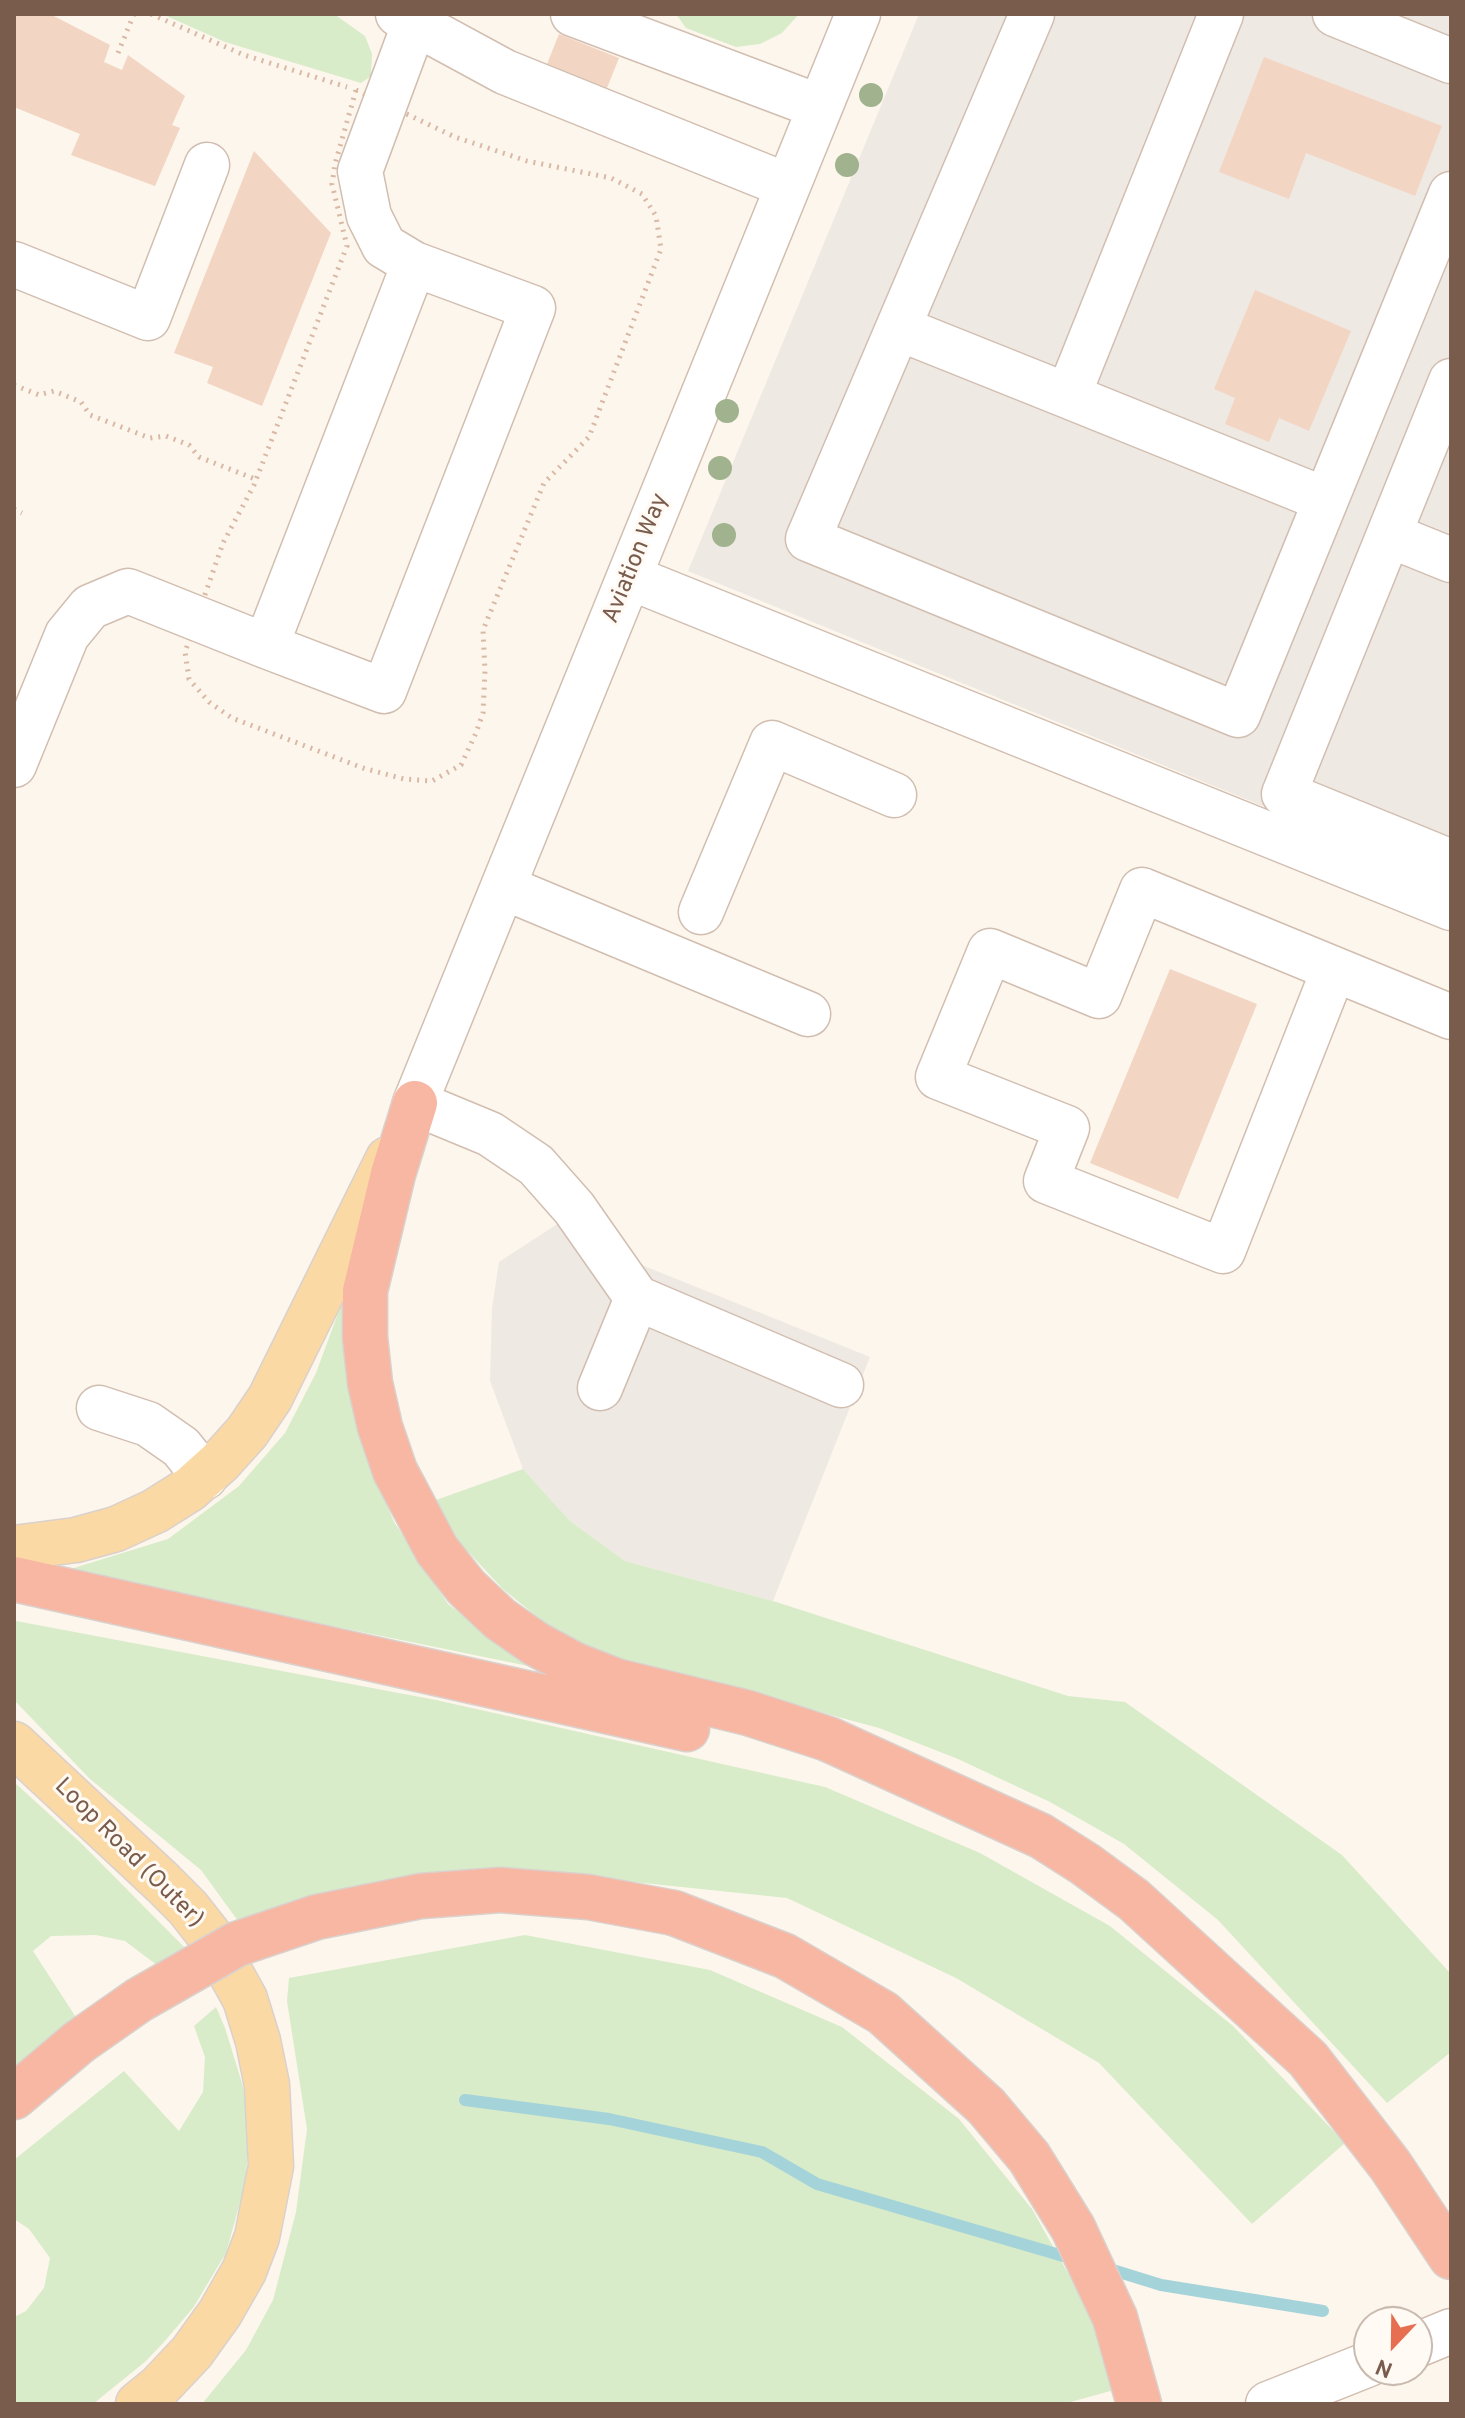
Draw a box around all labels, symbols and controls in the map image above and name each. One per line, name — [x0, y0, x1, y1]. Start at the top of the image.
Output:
street label: Aviation Way — [598, 490, 676, 628]
street label: Loop Road (Outer) — [47, 1773, 209, 1935]
north arrow — [1353, 2306, 1433, 2386]
text: N — [1372, 2351, 1397, 2382]

